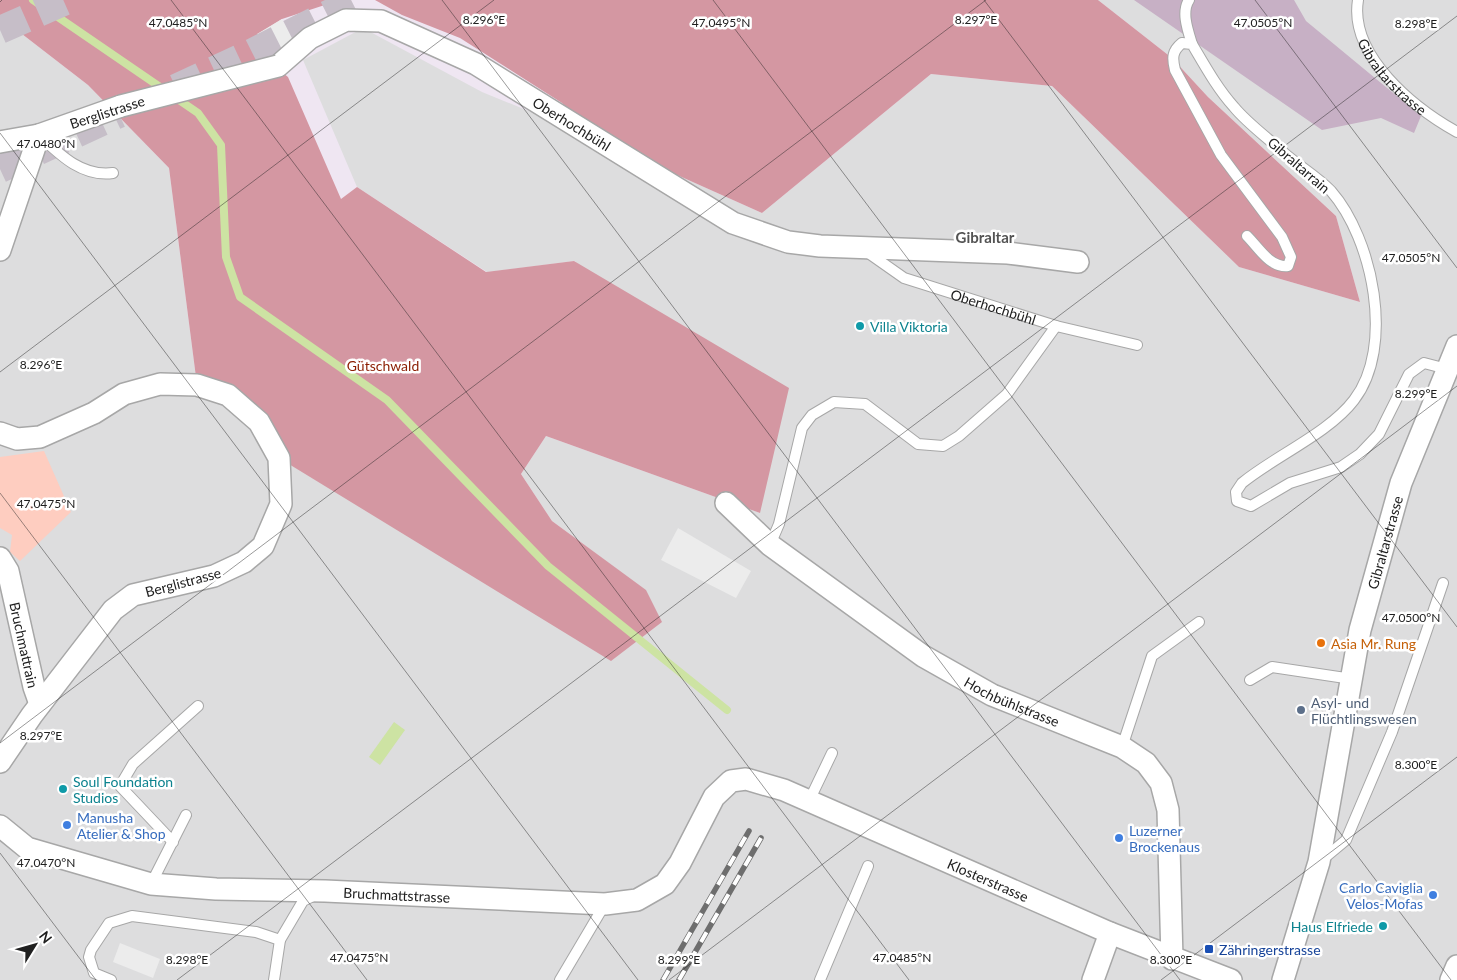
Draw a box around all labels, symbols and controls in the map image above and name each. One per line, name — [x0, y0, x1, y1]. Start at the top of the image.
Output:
text: 8.296°E — [463, 12, 505, 27]
text: 8.297°E — [955, 12, 997, 27]
text: 47.0485°N — [149, 15, 207, 30]
text: 47.0495°N — [692, 15, 750, 30]
text: 47.0505°N — [1234, 15, 1292, 30]
text: 8.298°E — [1395, 16, 1437, 31]
street label: Gibraltarstrasse — [1355, 36, 1430, 118]
street label: Berglistrasse — [67, 92, 147, 132]
street label: Oberhochbühl — [530, 93, 614, 154]
street label: Gibraltarrain — [1264, 133, 1334, 197]
text: 47.0480°N — [17, 136, 75, 151]
district label: Gibraltar — [956, 228, 1015, 246]
text: 47.0505°N — [1382, 250, 1440, 265]
street label: Oberhochbühl — [949, 285, 1038, 328]
place label: Villa Viktoria — [870, 318, 948, 335]
marker: Villa Viktoria — [854, 320, 866, 332]
text: 8.296°E — [20, 357, 62, 372]
park label: Gütschwald — [347, 357, 419, 374]
text: 8.299°E — [1395, 386, 1437, 401]
street label: Gibraltarstrasse — [1363, 494, 1406, 591]
text: 47.0475°N — [17, 496, 75, 511]
street label: Berglistrasse — [143, 564, 223, 600]
street label: Bruchmattrain — [7, 600, 42, 689]
text: 47.0500°N — [1382, 610, 1440, 625]
place label: Asia Mr. Rung — [1331, 635, 1416, 652]
marker: Asia Mr. Rung — [1315, 637, 1327, 649]
street label: Hochbühlstrasse — [961, 673, 1062, 730]
place label: Asyl- und Flüchtlingswesen — [1311, 694, 1417, 727]
marker: Asyl- und Flüchtlingswesen — [1295, 704, 1307, 716]
text: 8.297°E — [20, 728, 62, 743]
text: 8.300°E — [1395, 757, 1437, 772]
place label: Soul Foundation Studios — [73, 773, 173, 806]
marker: Soul Foundation Studios — [57, 783, 69, 795]
place label: Manusha Atelier & Shop — [77, 809, 166, 842]
marker: Manusha Atelier & Shop — [61, 819, 73, 831]
place label: Luzerner Brockenaus — [1129, 822, 1200, 855]
marker: Luzerner Brockenaus — [1113, 832, 1125, 844]
street label: Klosterstrasse — [945, 854, 1031, 905]
text: 47.0470°N — [17, 855, 75, 870]
place label: Carlo Caviglia Velos-Mofas — [1339, 879, 1423, 912]
street label: Bruchmattstrasse — [343, 883, 451, 905]
marker: Carlo Caviglia Velos-Mofas — [1427, 889, 1439, 901]
place label: Haus Elfriede — [1291, 918, 1373, 935]
north arrow — [10, 920, 60, 970]
marker: Haus Elfriede — [1377, 920, 1389, 932]
text: N — [36, 927, 56, 946]
place label: Zähringerstrasse — [1219, 941, 1321, 958]
marker: Zähringerstrasse — [1203, 943, 1215, 955]
text: 47.0475°N — [330, 950, 388, 965]
text: 47.0485°N — [873, 950, 931, 965]
text: 8.298°E — [166, 952, 208, 967]
text: 8.299°E — [658, 952, 700, 967]
text: 8.300°E — [1150, 952, 1192, 967]

